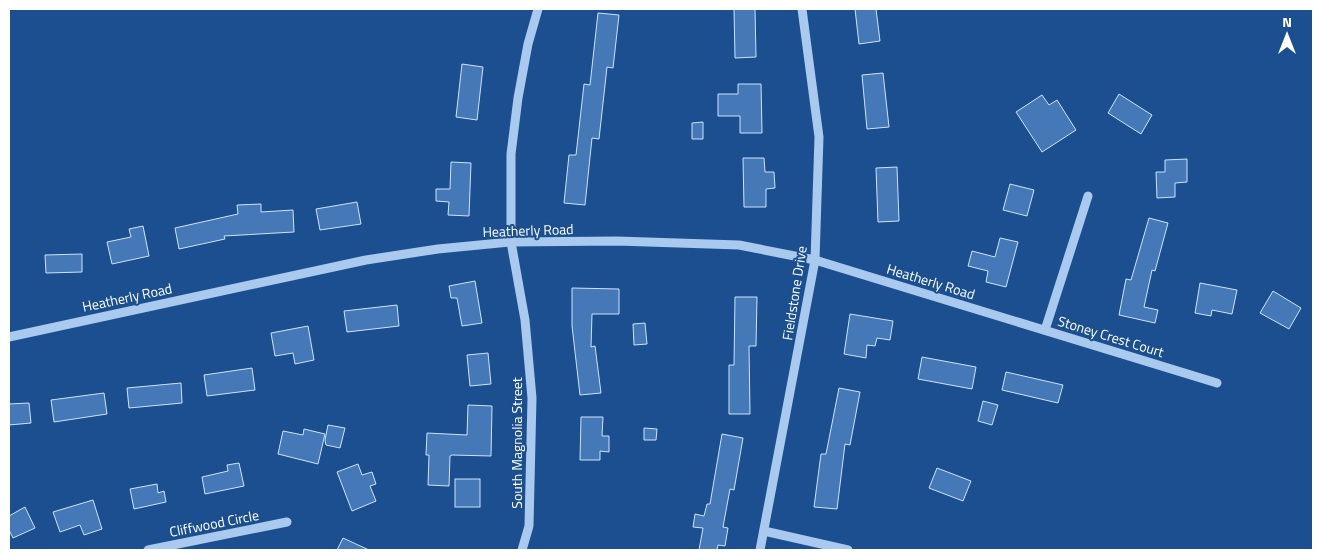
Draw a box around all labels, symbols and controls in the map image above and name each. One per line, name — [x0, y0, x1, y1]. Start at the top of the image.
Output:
north arrow — [1262, 10, 1312, 60]
text: N — [1282, 11, 1292, 32]
street label: Heatherly Road — [482, 218, 574, 242]
street label: Fieldstone Drive — [776, 244, 812, 342]
street label: Heatherly Road — [884, 258, 978, 304]
street label: Heatherly Road — [80, 277, 174, 317]
street label: Stoney Crest Court — [1055, 310, 1167, 362]
street label: South Magnolia Street — [506, 377, 527, 509]
street label: Cliffwood Circle — [167, 504, 261, 542]

